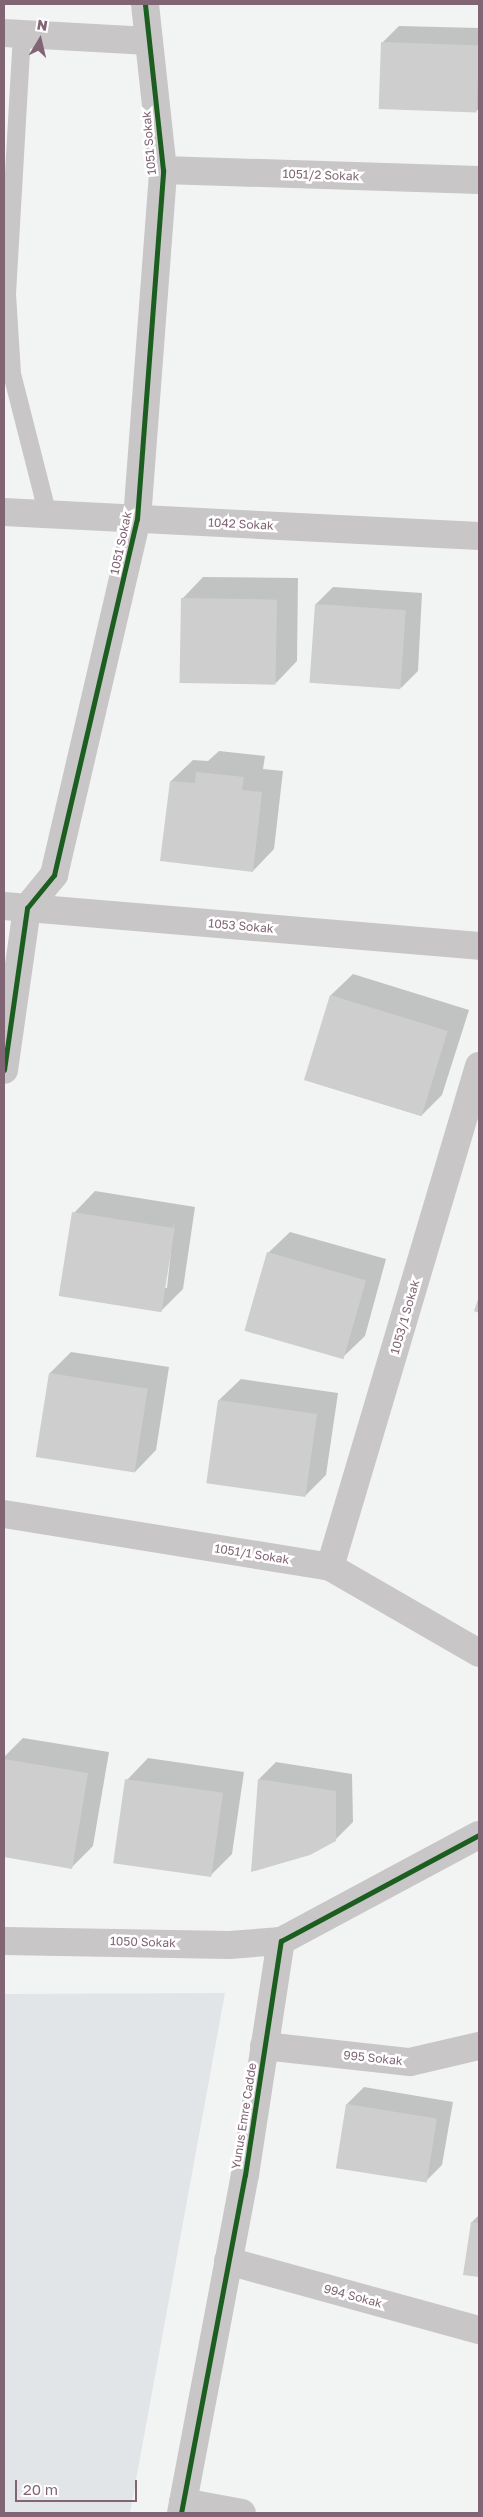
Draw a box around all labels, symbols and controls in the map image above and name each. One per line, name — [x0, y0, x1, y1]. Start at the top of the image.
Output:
north arrow — [15, 15, 65, 65]
text: N — [36, 15, 49, 34]
street label: 1051 Sokak — [139, 110, 159, 176]
street label: 1051/2 Sokak — [282, 166, 360, 184]
street label: 1051 Sokak — [107, 510, 135, 576]
street label: 1042 Sokak — [208, 515, 274, 533]
street label: 1053 Sokak — [208, 916, 274, 936]
street label: 1053/1 Sokak — [387, 1278, 423, 1356]
street label: 1051/1 Sokak — [213, 1541, 291, 1567]
street label: 1050 Sokak — [110, 1934, 176, 1950]
street label: 995 Sokak — [343, 2048, 403, 2068]
street label: Yunus Emre Cadde — [228, 2062, 260, 2170]
street label: 994 Sokak — [322, 2281, 384, 2311]
scale bar — [18, 2470, 140, 2502]
text: 20 m — [23, 2480, 58, 2498]

